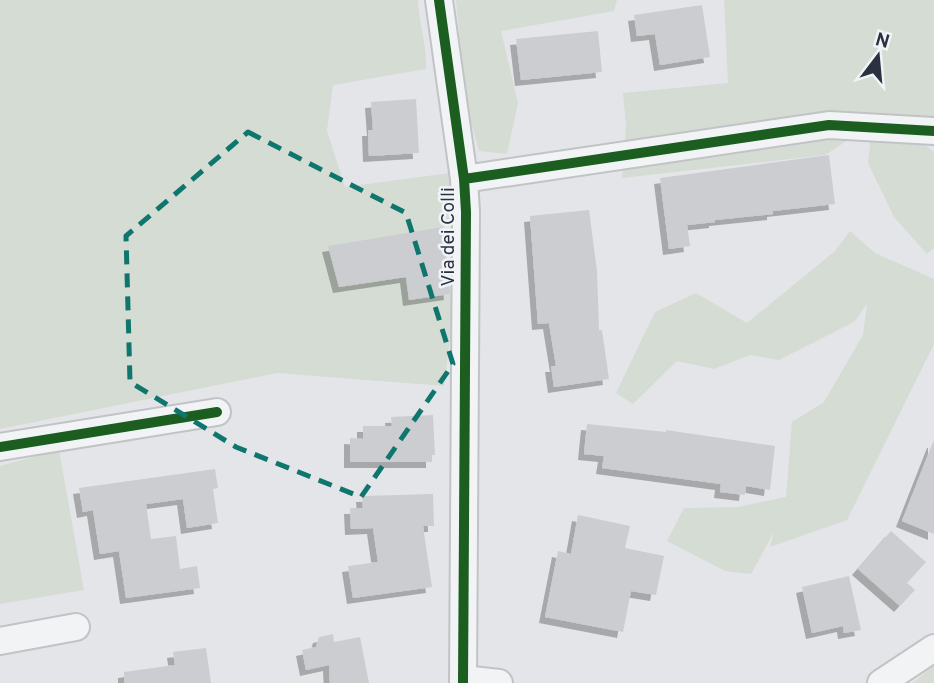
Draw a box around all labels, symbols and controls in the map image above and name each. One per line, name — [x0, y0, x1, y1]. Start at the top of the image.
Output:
north arrow — [843, 21, 913, 91]
text: N — [872, 28, 892, 55]
street label: Via dei Colli — [437, 187, 461, 287]

